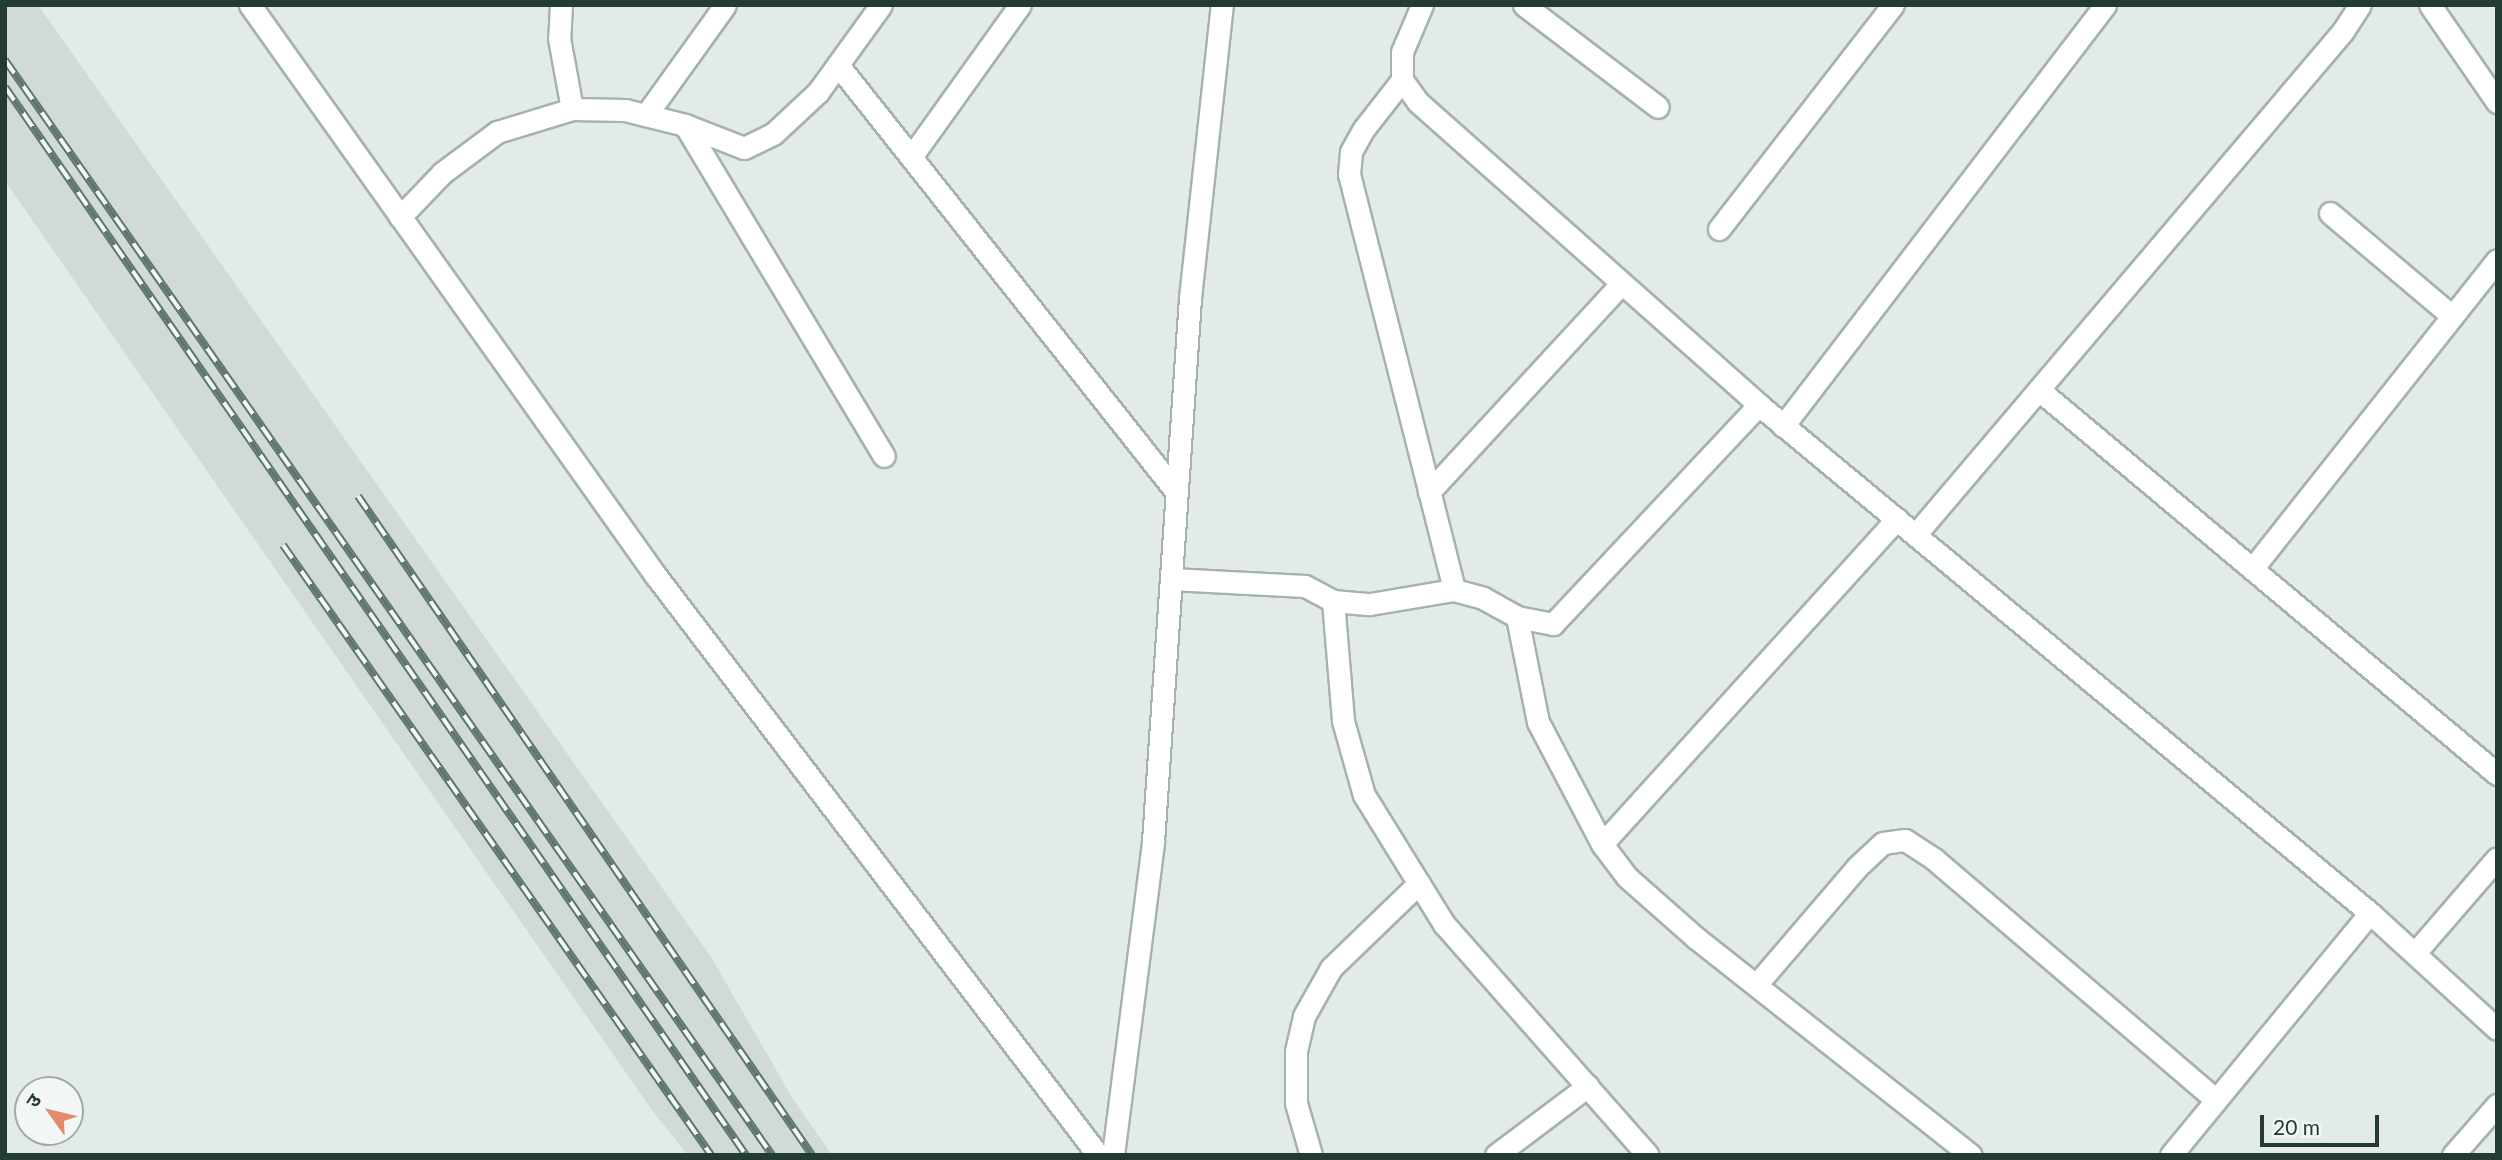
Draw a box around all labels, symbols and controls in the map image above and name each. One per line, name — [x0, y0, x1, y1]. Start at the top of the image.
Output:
north arrow — [14, 1076, 84, 1146]
text: उ — [20, 1089, 45, 1111]
scale bar — [2264, 1100, 2383, 1144]
text: 20 m — [2273, 1114, 2320, 1139]

